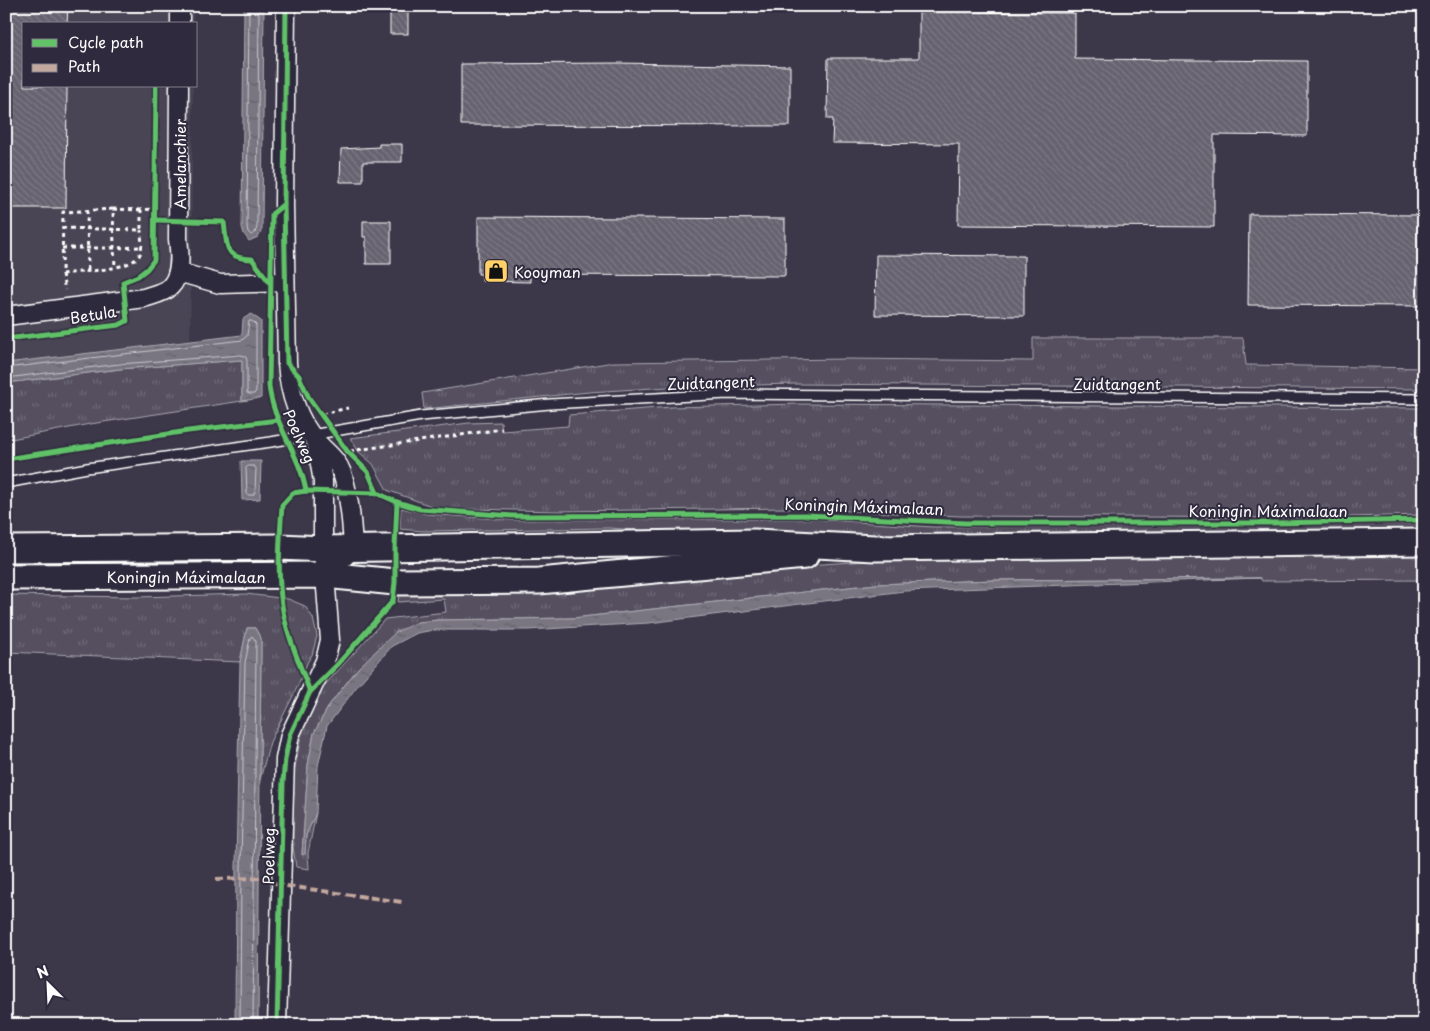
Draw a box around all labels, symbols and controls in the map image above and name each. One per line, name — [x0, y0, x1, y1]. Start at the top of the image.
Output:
legend — [22, 22, 198, 88]
text: Cycle path — [68, 30, 144, 53]
text: Path — [68, 54, 100, 77]
street label: Amelanchier — [168, 119, 191, 209]
shop icon: Kooyman — [483, 258, 509, 284]
place label: Kooyman — [514, 260, 581, 283]
street label: Betula — [68, 299, 118, 329]
street label: Zuidtangent — [667, 369, 755, 395]
street label: Zuidtangent — [1073, 372, 1161, 395]
street label: Poelweg — [278, 405, 322, 467]
street label: Koningin Máximalaan — [784, 492, 944, 520]
street label: Koningin Máximalaan — [1189, 499, 1347, 522]
street label: Koningin Máximalaan — [107, 565, 265, 588]
street label: Poelweg — [256, 827, 280, 885]
north arrow — [22, 958, 72, 1008]
text: N — [33, 960, 52, 984]

